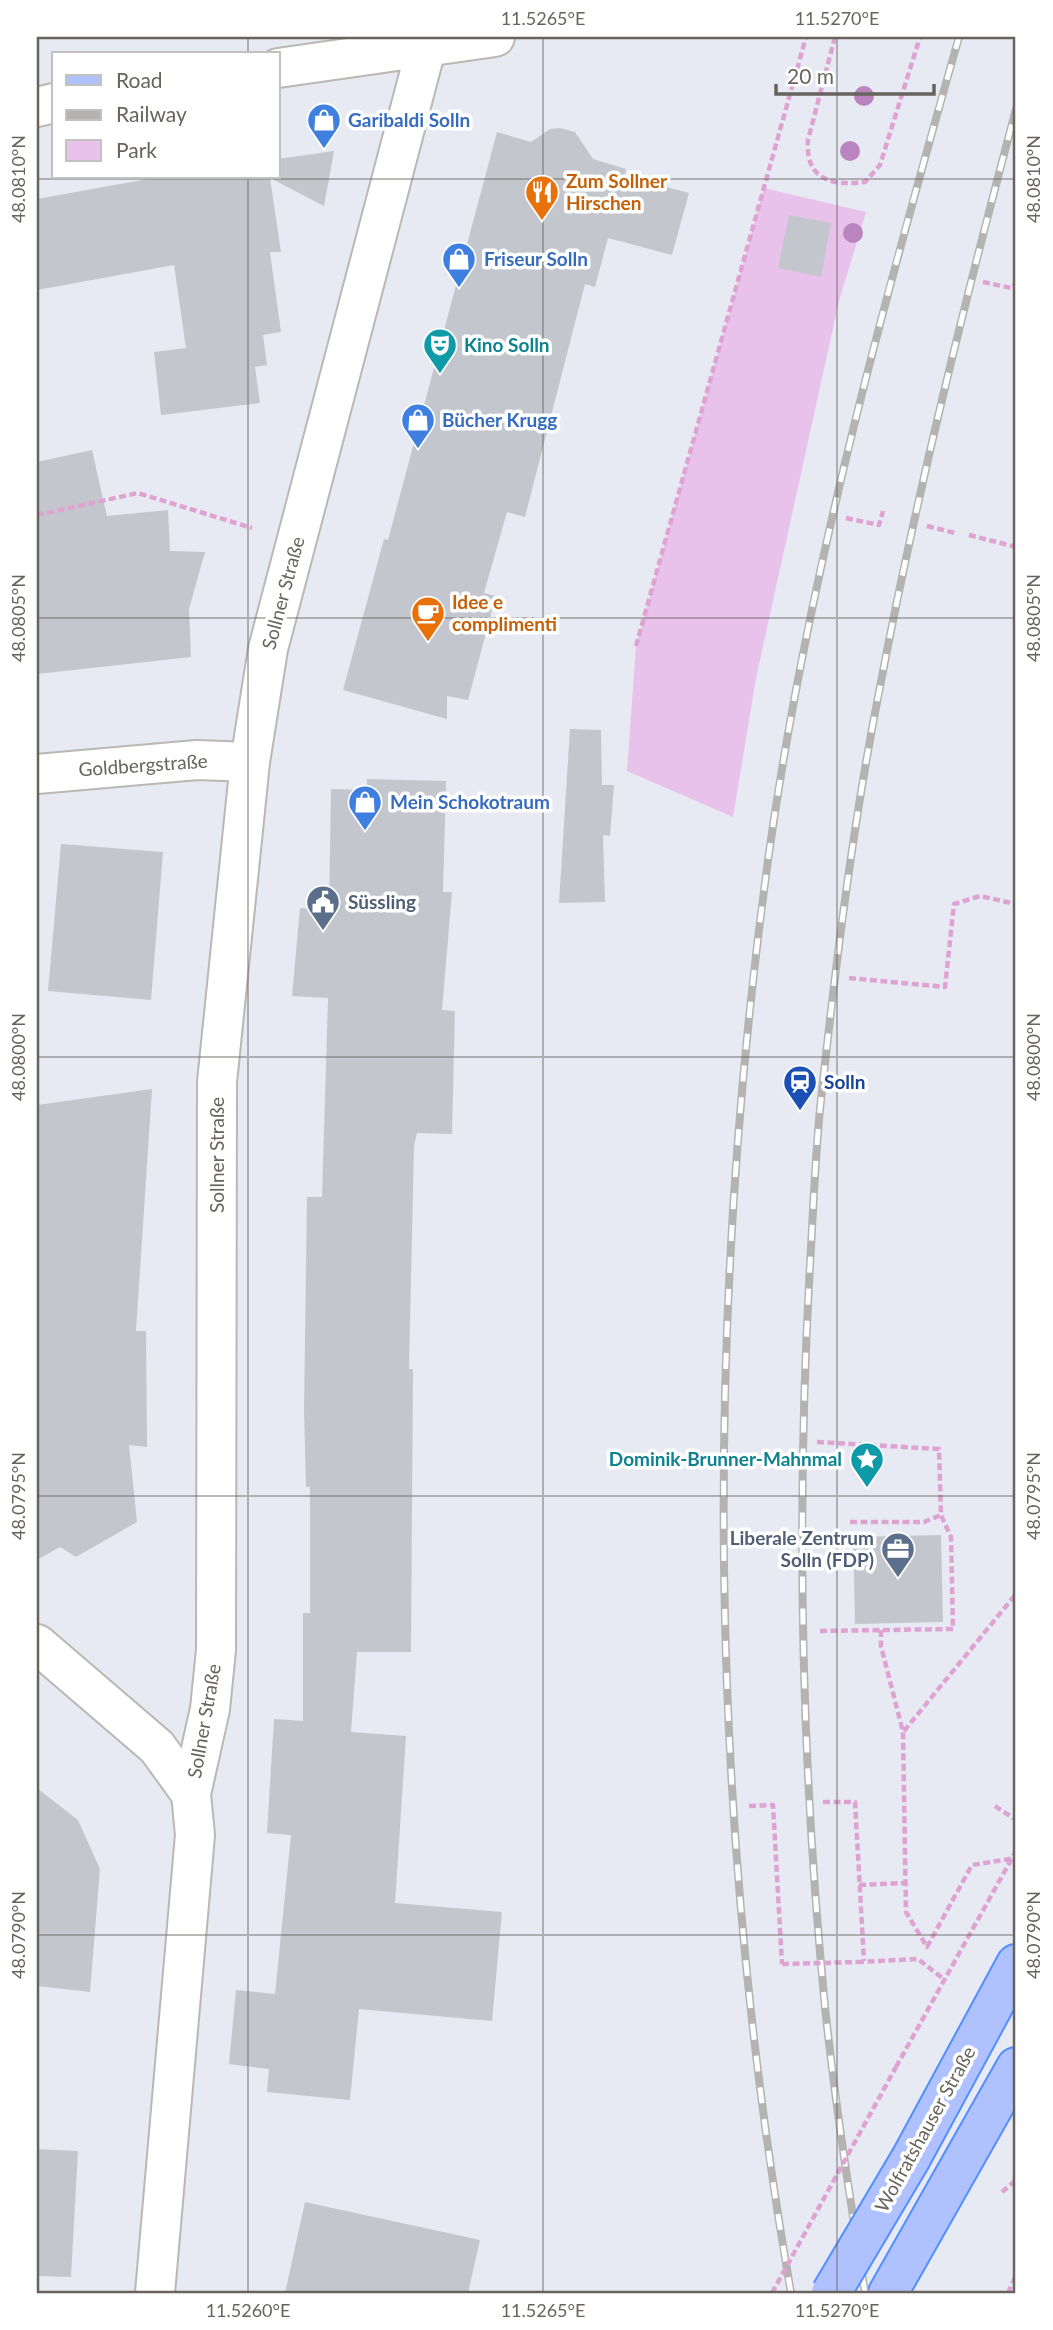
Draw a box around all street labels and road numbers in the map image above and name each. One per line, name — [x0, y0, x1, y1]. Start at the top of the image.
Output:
street label: Sollner Straße — [256, 534, 309, 652]
street label: Goldbergstraße — [78, 749, 208, 780]
street label: Sollner Straße — [205, 1097, 228, 1213]
street label: Sollner Straße — [182, 1662, 225, 1780]
street label: Wolfratshauser Straße — [869, 2042, 980, 2216]

